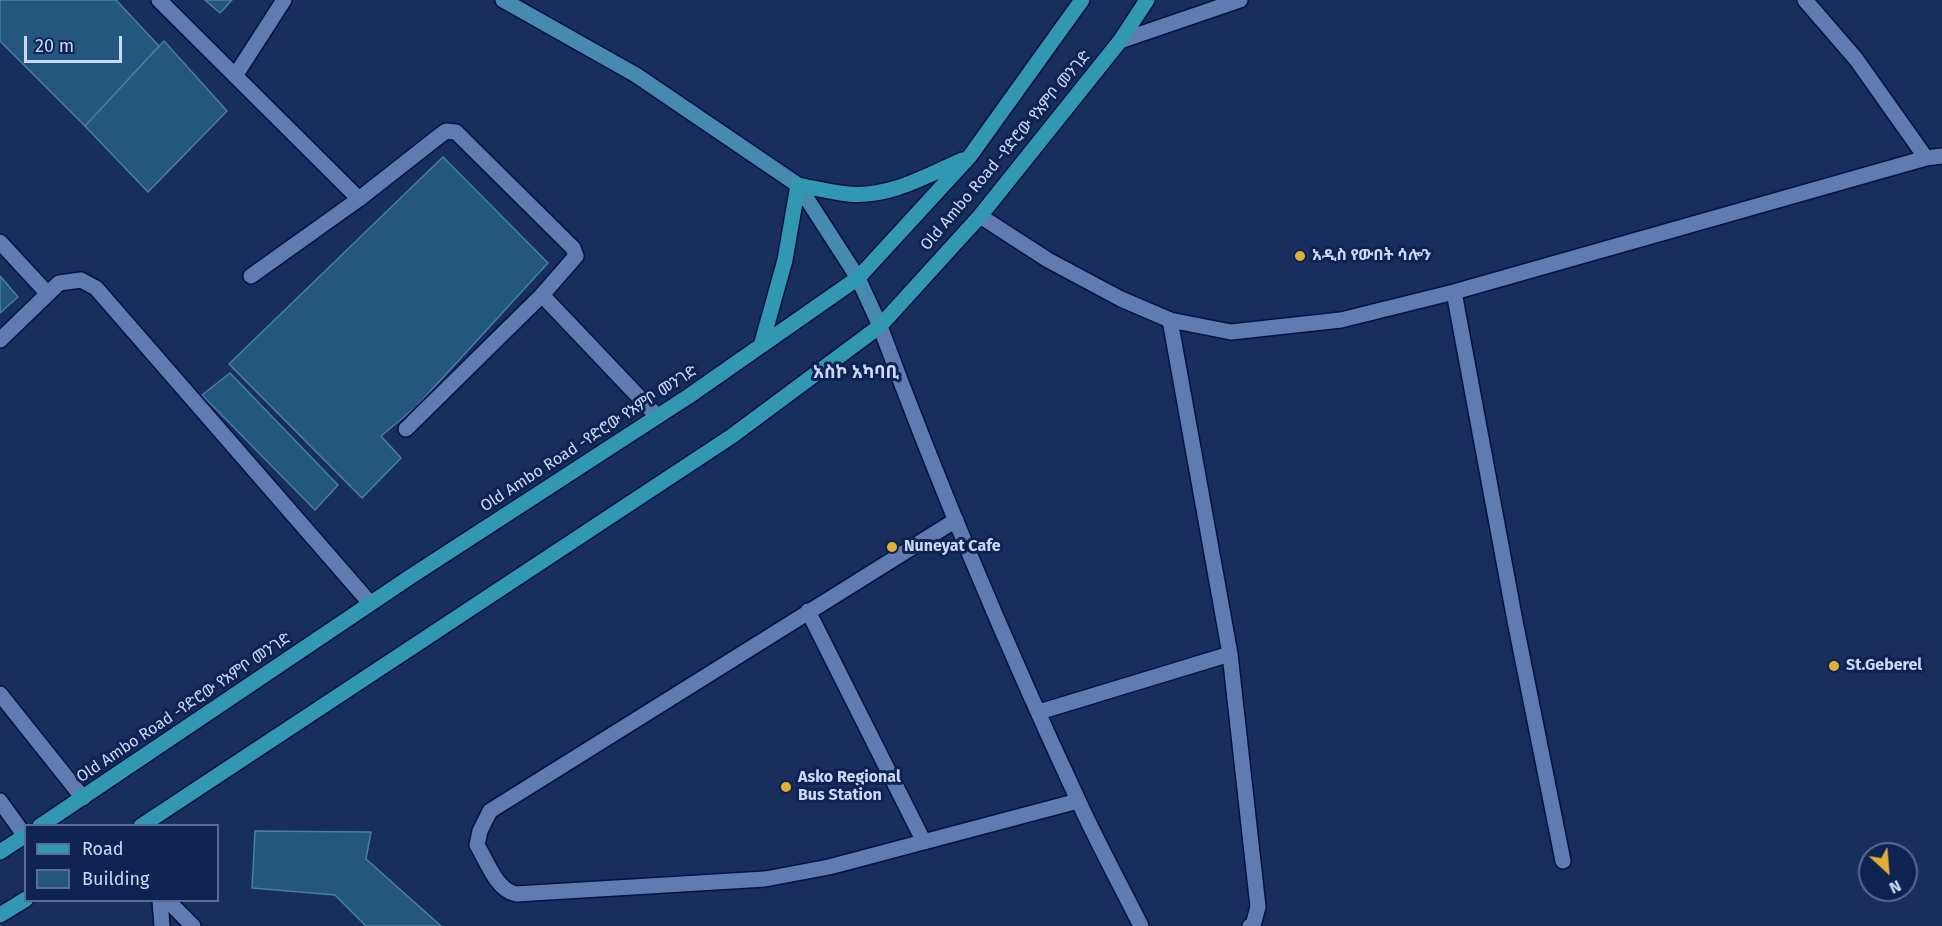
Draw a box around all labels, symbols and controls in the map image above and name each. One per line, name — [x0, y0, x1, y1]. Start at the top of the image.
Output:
scale bar — [27, 24, 124, 62]
text: 20 m — [35, 35, 74, 57]
street label: Old Ambo Road -የድሮው የአምቦ መንገድ — [917, 47, 1095, 255]
place label: አዲስ የውበት ሳሎን — [1312, 246, 1431, 266]
marker: አዲስ የውበት ሳሎን — [1293, 249, 1307, 263]
street label: Old Ambo Road -የድሮው የአምቦ መንገድ — [477, 362, 701, 516]
district label: አስኮ አካባቢ — [813, 362, 899, 384]
place label: Nuneyat Cafe — [904, 537, 1001, 557]
marker: Nuneyat Cafe — [885, 540, 899, 554]
street label: Old Ambo Road -የድሮው የአምቦ መንገድ — [73, 629, 295, 787]
place label: St.Geberel — [1846, 656, 1922, 676]
marker: St.Geberel — [1827, 659, 1841, 673]
place label: Asko Regional Bus Station — [798, 768, 901, 806]
marker: Asko Regional Bus Station — [779, 780, 793, 794]
legend — [24, 824, 219, 902]
text: Road — [82, 838, 124, 860]
north arrow — [1858, 842, 1918, 902]
text: Building — [82, 868, 149, 890]
text: N — [1886, 876, 1904, 898]

